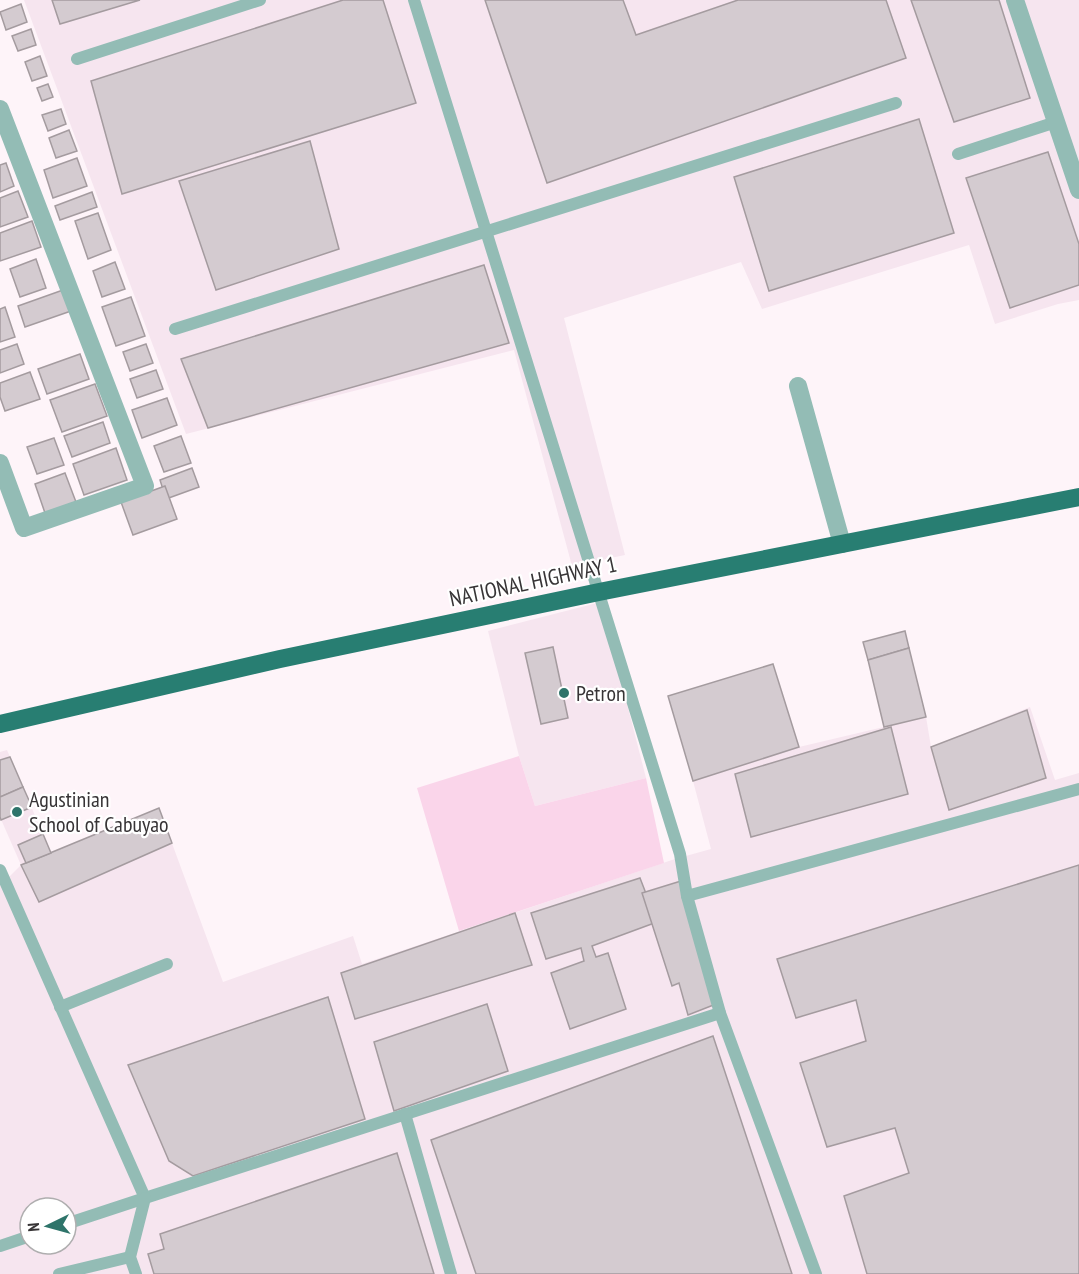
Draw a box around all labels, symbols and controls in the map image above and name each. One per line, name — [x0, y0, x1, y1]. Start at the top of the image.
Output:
street label: NATIONAL HIGHWAY 1 — [447, 550, 619, 612]
place label: Petron — [576, 679, 626, 707]
marker: Petron — [557, 686, 571, 700]
place label: Agustinian School of Cabuyao — [29, 785, 169, 838]
marker: Agustinian School of Cabuyao — [10, 805, 24, 819]
north arrow — [18, 1196, 78, 1256]
text: N — [23, 1222, 43, 1232]

